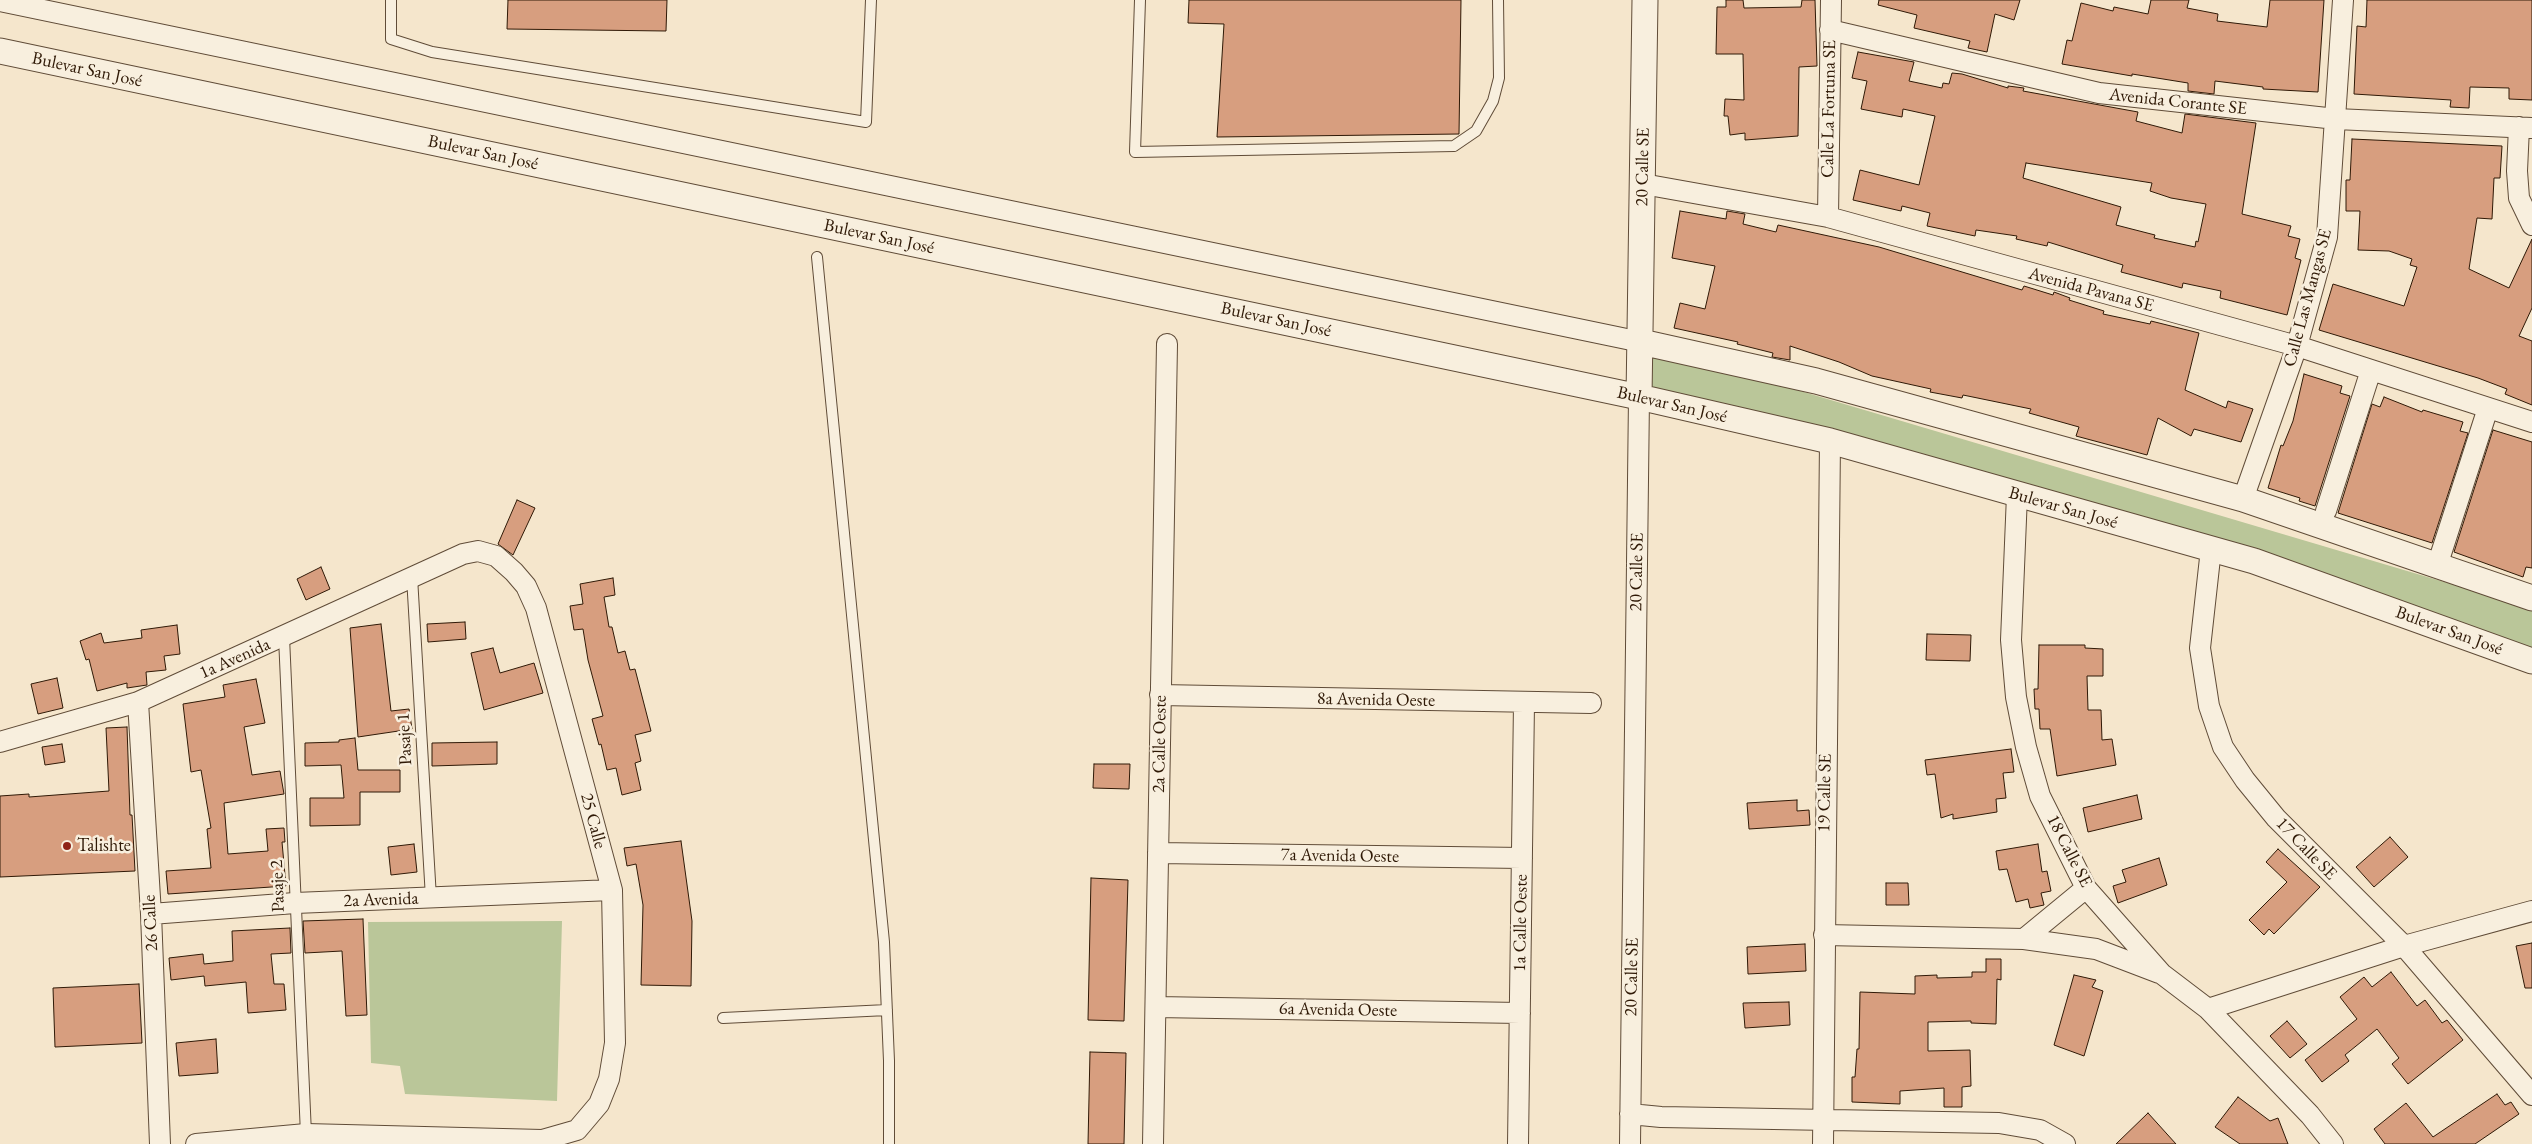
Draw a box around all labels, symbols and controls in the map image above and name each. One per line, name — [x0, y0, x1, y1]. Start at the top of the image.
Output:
street label: Calle La Fortuna SE — [1817, 40, 1841, 178]
street label: Bulevar San José — [30, 48, 144, 92]
street label: Avenida Corante SE — [2108, 84, 2248, 120]
street label: 20 Calle SE — [1632, 128, 1654, 206]
street label: Bulevar San José — [426, 131, 540, 175]
street label: Bulevar San José — [822, 215, 936, 259]
street label: Calle Las Mangas SE — [2279, 227, 2337, 369]
street label: Avenida Pavana SE — [2026, 263, 2156, 317]
street label: Bulevar San José — [1219, 298, 1333, 342]
street label: Bulevar San José — [1615, 382, 1729, 428]
street label: Bulevar San José — [2006, 482, 2120, 534]
street label: 20 Calle SE — [1626, 533, 1648, 611]
street label: Bulevar San José — [2393, 602, 2505, 660]
street label: 1a Avenida — [196, 634, 274, 684]
street label: 8a Avenida Oeste — [1317, 688, 1435, 712]
street label: 2a Calle Oeste — [1148, 695, 1172, 793]
street label: Pasaje 1 — [393, 712, 417, 766]
street label: 19 Calle SE — [1814, 754, 1836, 832]
street label: 25 Calle — [575, 791, 611, 851]
street label: 18 Calle SE — [2042, 811, 2096, 891]
street label: 17 Calle SE — [2271, 813, 2341, 885]
place label: Talishte — [77, 835, 131, 857]
marker: Talishte — [61, 840, 73, 852]
street label: 7a Avenida Oeste — [1281, 844, 1399, 868]
street label: Pasaje 2 — [266, 859, 290, 913]
street label: 1a Calle Oeste — [1509, 874, 1533, 972]
street label: 2a Avenida — [343, 888, 419, 912]
street label: 26 Calle — [139, 894, 163, 952]
street label: 20 Calle SE — [1621, 938, 1643, 1016]
street label: 6a Avenida Oeste — [1279, 998, 1397, 1022]

